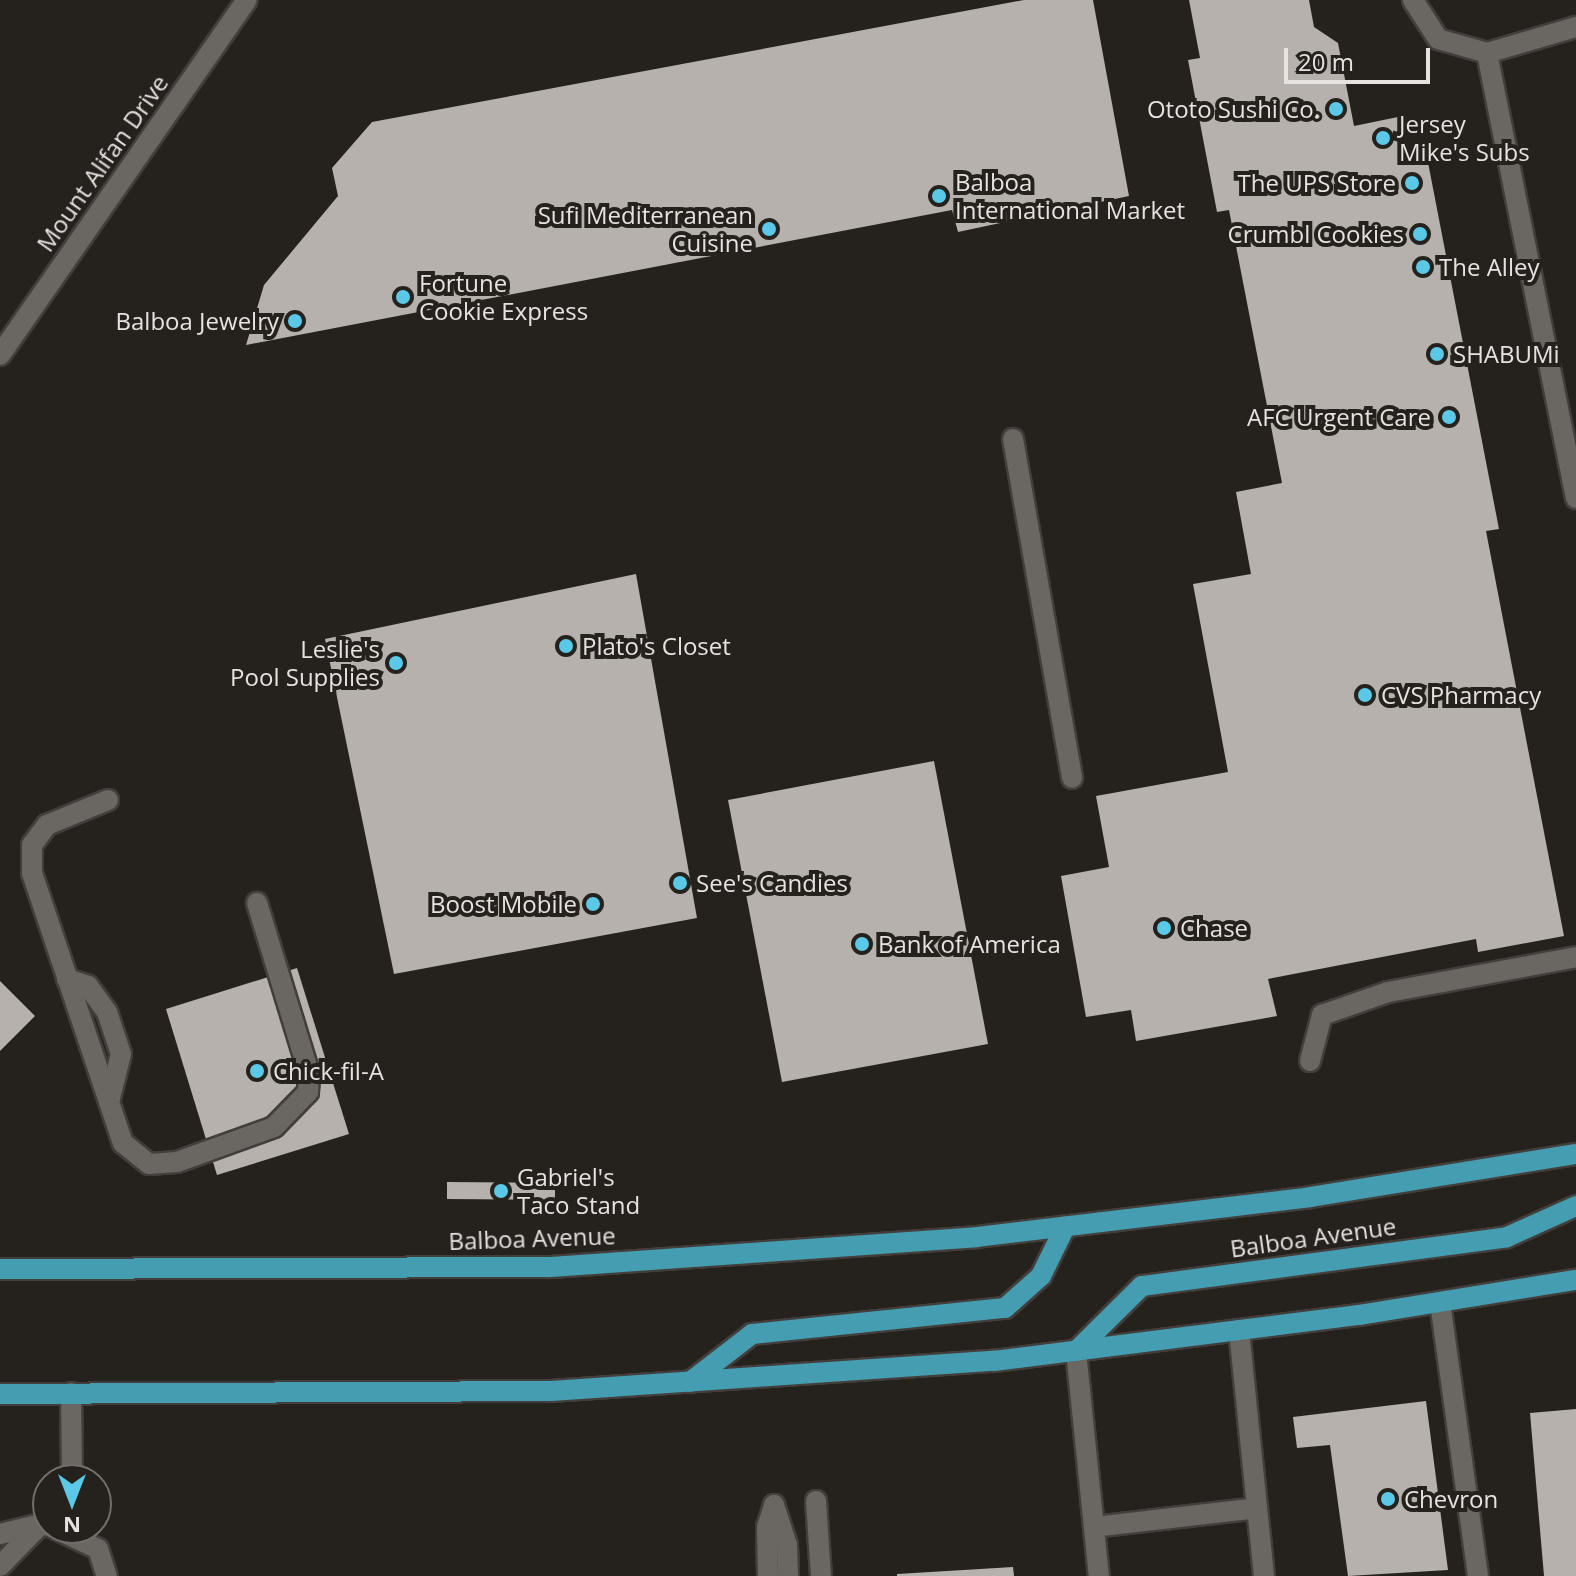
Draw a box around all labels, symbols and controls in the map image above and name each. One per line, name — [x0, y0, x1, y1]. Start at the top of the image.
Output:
scale bar — [1288, 32, 1434, 82]
text: 20 m — [1298, 45, 1354, 78]
street label: Mount Alifan Drive — [30, 69, 174, 257]
place label: Ototo Sushi Co. — [1147, 95, 1320, 123]
marker: Ototo Sushi Co. — [1327, 100, 1345, 118]
place label: Jersey Mike's Subs — [1399, 110, 1530, 166]
marker: Jersey Mike's Subs — [1374, 129, 1392, 147]
place label: Balboa International Market — [955, 168, 1185, 224]
place label: The UPS Store — [1238, 169, 1396, 197]
marker: The UPS Store — [1403, 174, 1421, 192]
marker: Balboa International Market — [930, 187, 948, 205]
place label: Sufi Mediterranean Cuisine — [538, 201, 753, 257]
marker: Sufi Mediterranean Cuisine — [760, 220, 778, 238]
place label: Crumbl Cookies — [1228, 220, 1404, 248]
marker: Crumbl Cookies — [1411, 225, 1429, 243]
place label: The Alley — [1439, 253, 1539, 281]
marker: The Alley — [1414, 258, 1432, 276]
place label: Fortune Cookie Express — [419, 269, 588, 325]
marker: Fortune Cookie Express — [394, 288, 412, 306]
place label: Balboa Jewelry — [116, 307, 279, 335]
marker: Balboa Jewelry — [286, 312, 304, 330]
place label: SHABUMi — [1453, 340, 1560, 368]
marker: SHABUMi — [1428, 345, 1446, 363]
place label: AFC Urgent Care — [1247, 403, 1431, 431]
marker: AFC Urgent Care — [1438, 406, 1460, 428]
place label: Plato's Closet — [582, 632, 731, 660]
place label: Leslie's Pool Supplies — [230, 635, 380, 691]
marker: Plato's Closet — [557, 637, 575, 655]
marker: Leslie's Pool Supplies — [387, 654, 405, 672]
place label: CVS Pharmacy — [1381, 681, 1541, 709]
marker: CVS Pharmacy — [1356, 686, 1374, 704]
place label: See's Candies — [696, 869, 848, 897]
marker: See's Candies — [671, 874, 689, 892]
place label: Boost Mobile — [430, 890, 577, 918]
marker: Boost Mobile — [584, 895, 602, 913]
place label: Chase — [1180, 914, 1248, 942]
marker: Chase — [1155, 919, 1173, 937]
place label: Bank of America — [878, 930, 1061, 958]
marker: Bank of America — [853, 935, 871, 953]
place label: Chick-fil-A — [273, 1057, 384, 1085]
marker: Chick-fil-A — [248, 1062, 266, 1080]
place label: Gabriel's Taco Stand — [517, 1163, 640, 1219]
marker: Gabriel's Taco Stand — [492, 1182, 510, 1200]
street label: Balboa Avenue — [1228, 1211, 1398, 1263]
street label: Balboa Avenue — [448, 1221, 616, 1255]
north arrow — [32, 1464, 112, 1544]
place label: Chevron — [1404, 1485, 1498, 1513]
marker: Chevron — [1379, 1490, 1397, 1508]
text: N — [63, 1511, 81, 1541]

